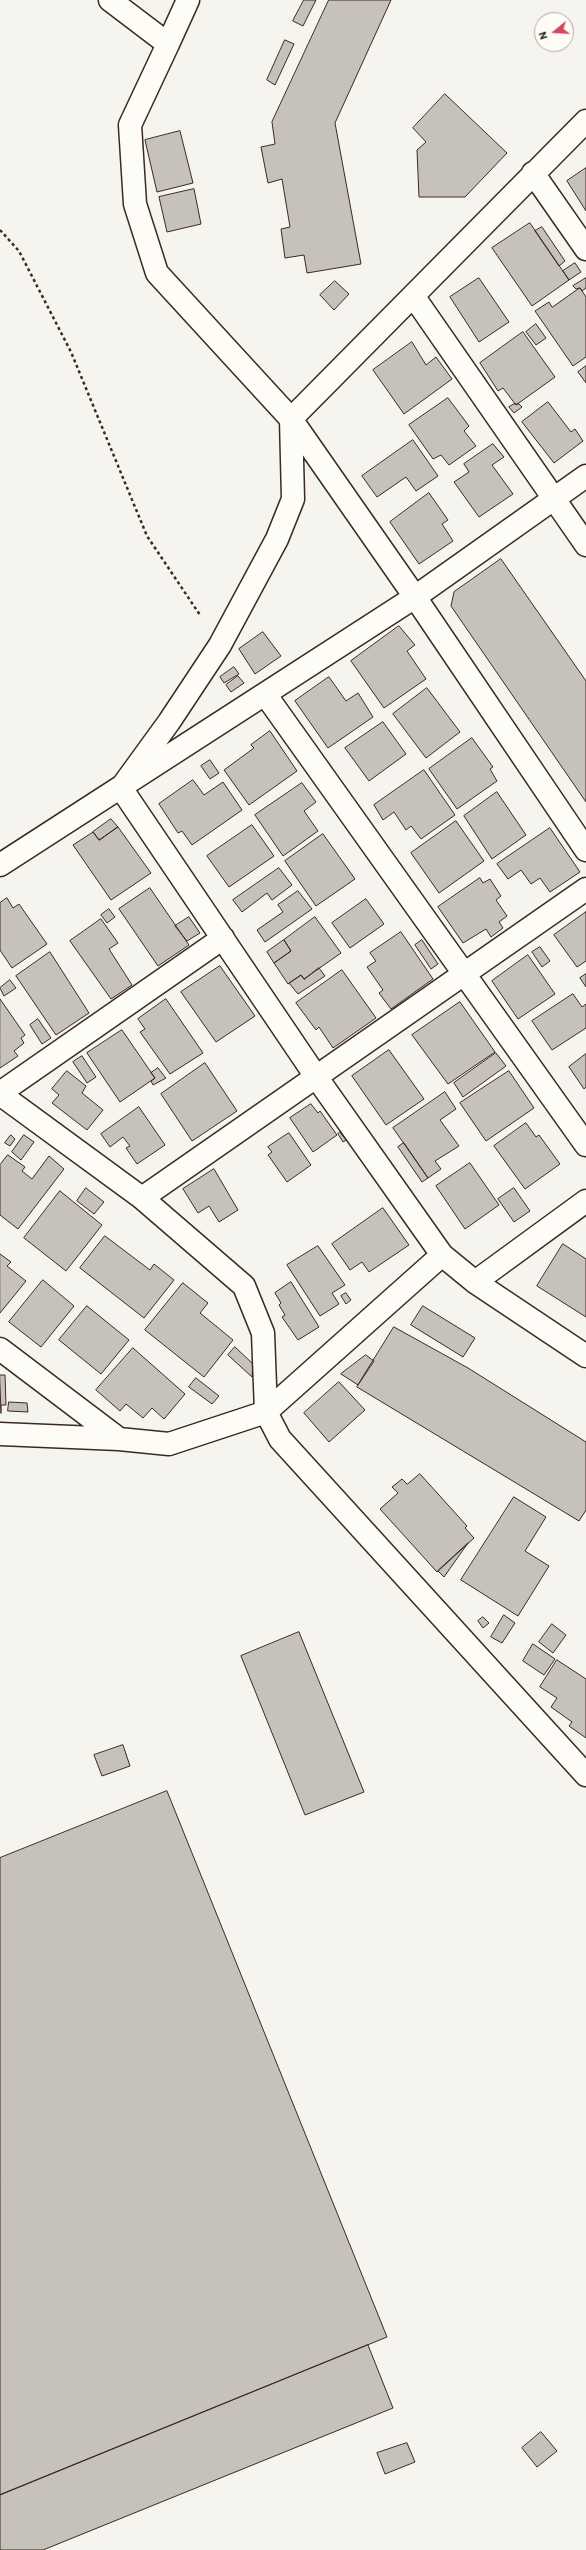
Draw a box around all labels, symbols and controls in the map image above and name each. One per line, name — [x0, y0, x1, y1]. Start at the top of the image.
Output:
north arrow — [534, 12, 574, 52]
text: N — [536, 30, 550, 41]

